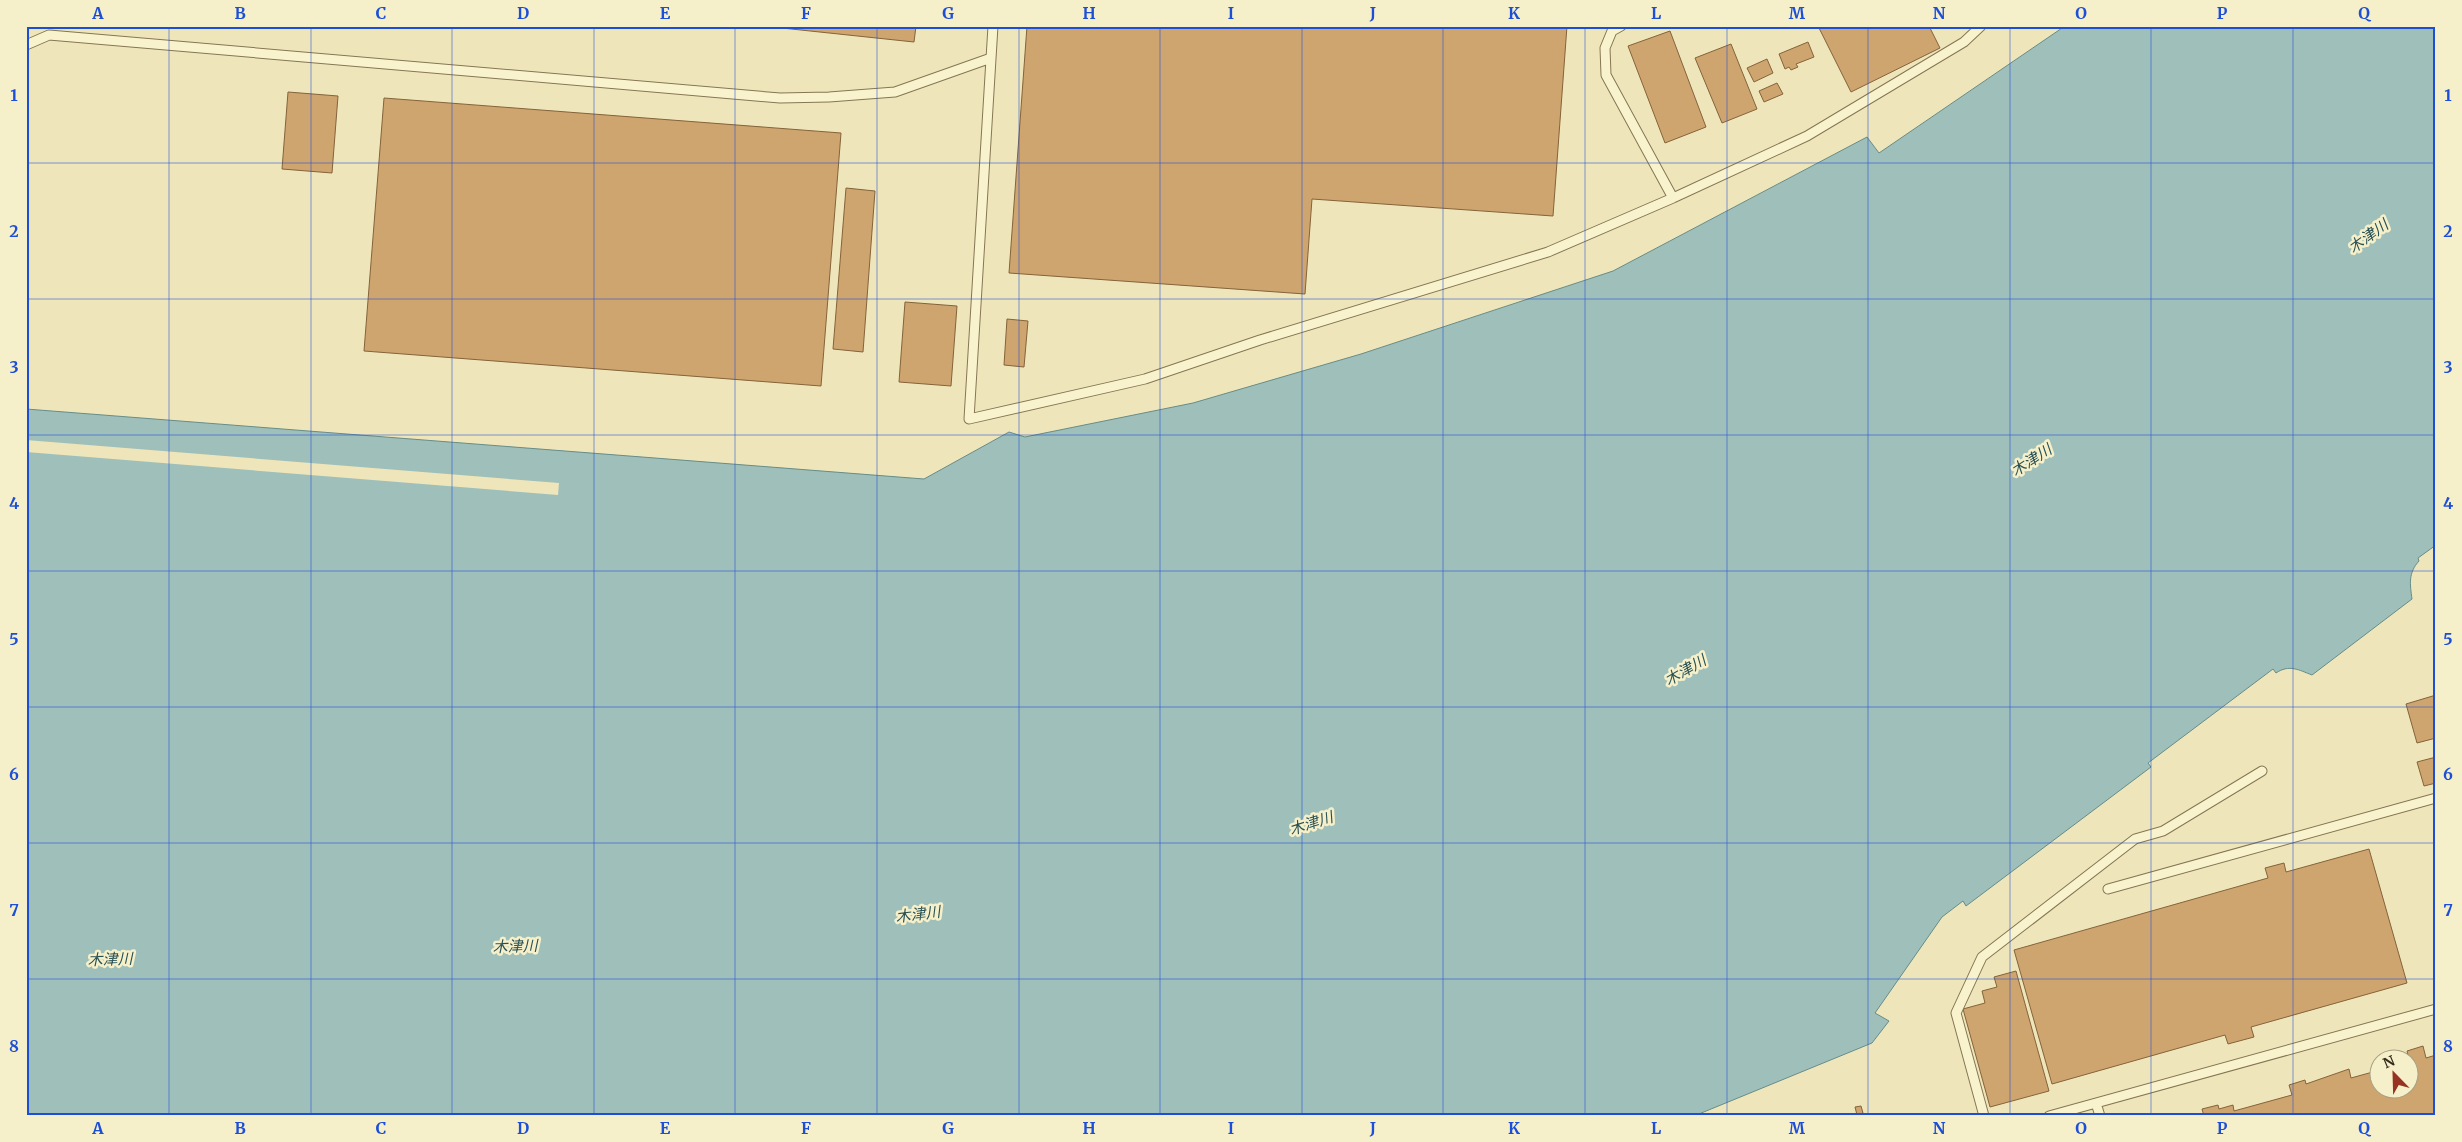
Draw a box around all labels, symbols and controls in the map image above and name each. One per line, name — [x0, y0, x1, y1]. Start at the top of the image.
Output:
text: A — [91, 3, 104, 23]
text: B — [234, 3, 246, 23]
text: C — [376, 3, 386, 23]
text: D — [517, 3, 529, 23]
text: E — [660, 3, 671, 23]
text: F — [801, 3, 811, 23]
text: G — [942, 3, 954, 23]
text: H — [1082, 3, 1096, 23]
text: I — [1228, 3, 1234, 23]
text: J — [1369, 3, 1376, 23]
text: K — [1508, 3, 1520, 23]
text: L — [1651, 3, 1661, 23]
text: M — [1789, 3, 1806, 23]
text: N — [1933, 3, 1946, 23]
text: O — [2075, 3, 2087, 23]
text: P — [2217, 3, 2228, 23]
text: Q — [2358, 3, 2371, 23]
text: 1 — [10, 85, 18, 105]
text: 1 — [2444, 85, 2452, 105]
water label: 木津川 — [2344, 214, 2393, 257]
text: 2 — [9, 221, 19, 241]
text: 2 — [2443, 221, 2453, 241]
text: 3 — [9, 357, 19, 377]
text: 3 — [2443, 357, 2453, 377]
water label: 木津川 — [2007, 439, 2057, 480]
text: 4 — [9, 493, 19, 513]
text: 4 — [2443, 493, 2453, 513]
text: 5 — [9, 629, 19, 649]
text: 5 — [2443, 629, 2453, 649]
water label: 木津川 — [1661, 650, 1711, 689]
text: 6 — [9, 764, 19, 784]
text: 6 — [2443, 764, 2453, 784]
water label: 木津川 — [1287, 806, 1337, 839]
text: 7 — [9, 900, 19, 920]
text: 7 — [2443, 900, 2453, 920]
water label: 木津川 — [895, 902, 943, 926]
water label: 木津川 — [492, 936, 540, 956]
water label: 木津川 — [87, 949, 135, 969]
text: 8 — [9, 1036, 19, 1056]
text: 8 — [2443, 1036, 2453, 1056]
north arrow — [2370, 1050, 2420, 1100]
text: N — [2380, 1052, 2398, 1072]
text: A — [91, 1118, 104, 1138]
text: B — [234, 1118, 246, 1138]
text: C — [376, 1118, 386, 1138]
text: D — [517, 1118, 529, 1138]
text: E — [660, 1118, 671, 1138]
text: F — [801, 1118, 811, 1138]
text: G — [942, 1118, 954, 1138]
text: H — [1082, 1118, 1096, 1138]
text: I — [1228, 1118, 1234, 1138]
text: J — [1369, 1118, 1376, 1138]
text: K — [1508, 1118, 1520, 1138]
text: L — [1651, 1118, 1661, 1138]
text: M — [1789, 1118, 1806, 1138]
text: N — [1933, 1118, 1946, 1138]
text: O — [2075, 1118, 2087, 1138]
text: P — [2217, 1118, 2228, 1138]
text: Q — [2358, 1118, 2371, 1138]

